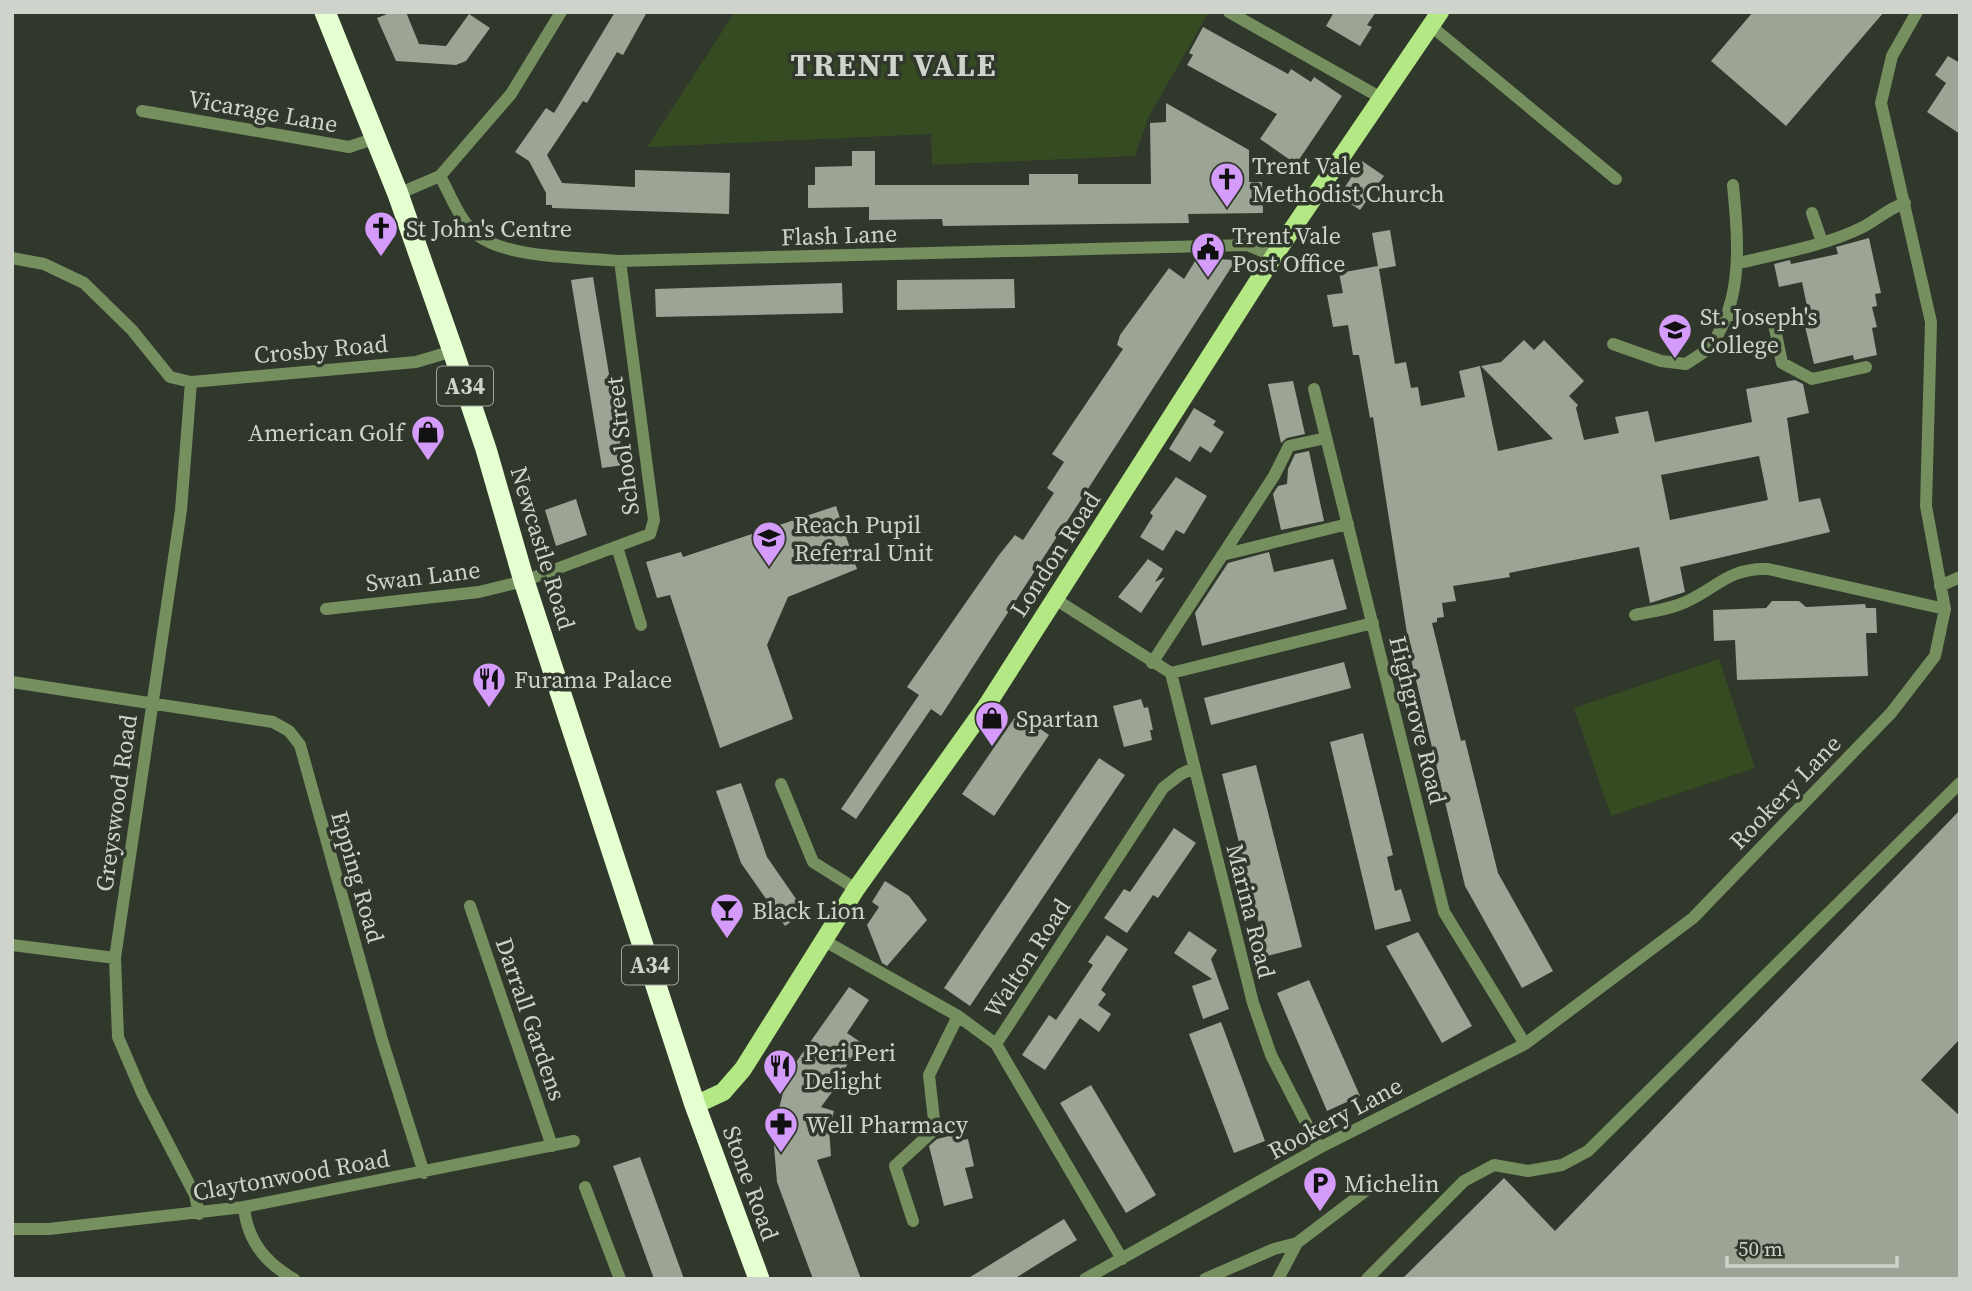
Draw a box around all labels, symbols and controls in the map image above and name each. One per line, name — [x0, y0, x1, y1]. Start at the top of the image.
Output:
district label: TRENT VALE — [791, 43, 997, 87]
street label: Vicarage Lane — [186, 82, 340, 140]
place label: Trent Vale Methodist Church — [1252, 149, 1445, 210]
church icon: Trent Vale Methodist Church — [1208, 160, 1246, 209]
church icon: St John's Centre — [362, 209, 400, 258]
place label: St John's Centre — [406, 212, 572, 245]
street label: Flash Lane — [780, 216, 898, 254]
place label: Trent Vale Post Office — [1232, 219, 1345, 280]
public building icon: Trent Vale Post Office — [1189, 230, 1227, 279]
place label: St. Joseph's College — [1700, 300, 1818, 361]
school or university icon: St. Joseph's College — [1656, 311, 1694, 360]
street label: Crosby Road — [253, 327, 390, 371]
road number: A34 — [437, 366, 493, 406]
street label: School Street — [597, 375, 647, 517]
shop icon: American Golf — [409, 413, 447, 462]
place label: American Golf — [248, 416, 407, 449]
street label: Newcastle Road — [503, 462, 584, 634]
street label: London Road — [1002, 485, 1108, 623]
place label: Reach Pupil Referral Unit — [794, 508, 933, 569]
school or university icon: Reach Pupil Referral Unit — [750, 519, 788, 568]
street label: Swan Lane — [364, 553, 482, 599]
street label: Highgrove Road — [1381, 633, 1455, 808]
restaurant icon: Furama Palace — [470, 660, 508, 709]
place label: Furama Palace — [514, 663, 672, 696]
shop icon: Spartan — [973, 699, 1011, 748]
place label: Spartan — [1016, 702, 1099, 735]
street label: Greyswood Road — [87, 712, 145, 894]
street label: Rookery Lane — [1722, 727, 1848, 857]
street label: Epping Road — [323, 807, 393, 947]
street label: Marina Road — [1218, 840, 1284, 982]
bar icon: Black Lion — [708, 891, 746, 940]
street label: Walton Road — [976, 892, 1078, 1024]
place label: Black Lion — [752, 894, 865, 927]
street label: Darrall Gardens — [488, 933, 574, 1105]
road number: A34 — [622, 946, 678, 984]
place label: Peri Peri Delight — [804, 1036, 896, 1097]
restaurant icon: Peri Peri Delight — [761, 1047, 799, 1096]
street label: Rookery Lane — [1262, 1069, 1408, 1167]
pharmacy icon: Well Pharmacy — [762, 1105, 800, 1154]
place label: Well Pharmacy — [806, 1108, 969, 1141]
street label: Stone Road — [715, 1121, 787, 1245]
street label: Claytonwood Road — [190, 1141, 392, 1209]
parking icon: Michelin — [1301, 1164, 1339, 1213]
place label: Michelin — [1344, 1167, 1440, 1200]
scale bar — [1727, 1224, 1897, 1268]
text: 50 m — [1738, 1234, 1783, 1263]

